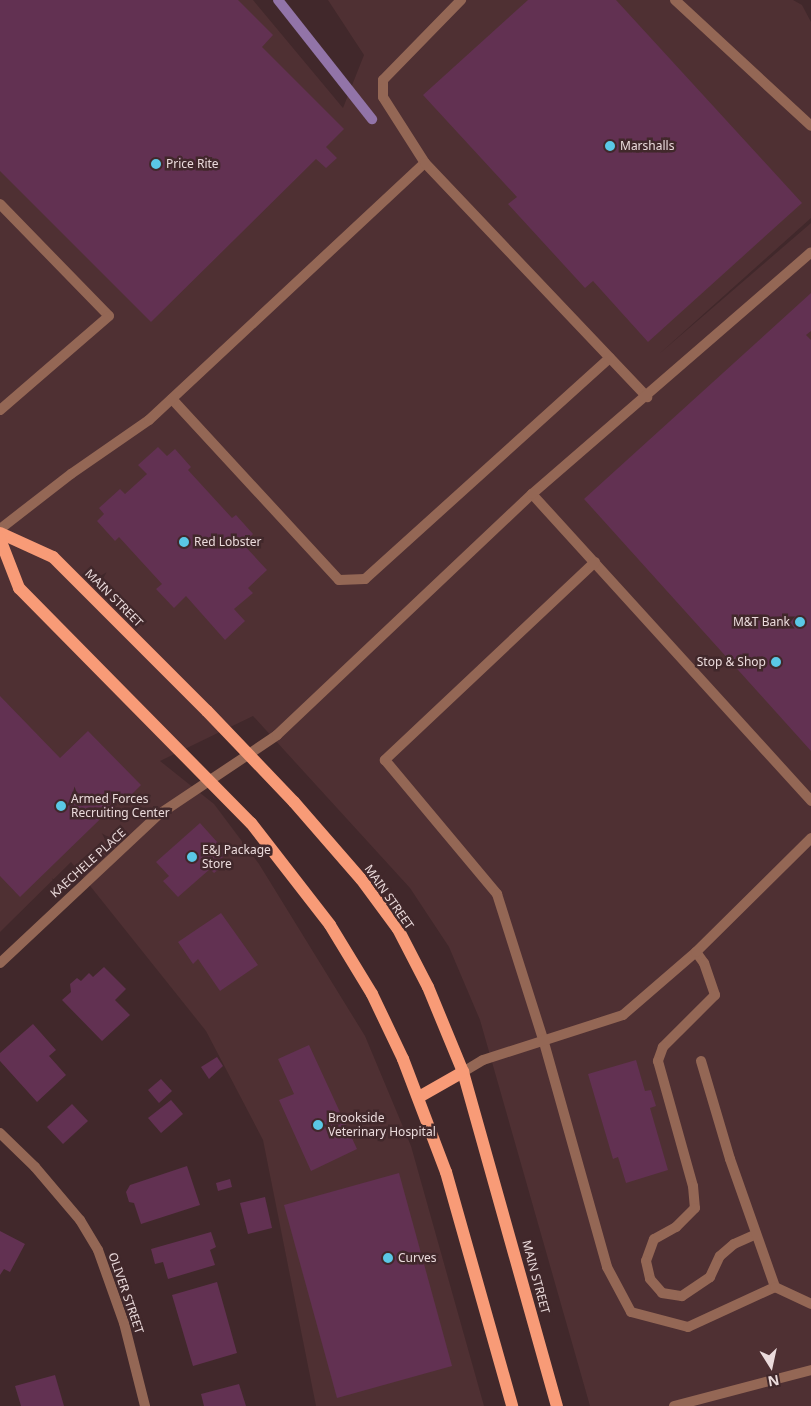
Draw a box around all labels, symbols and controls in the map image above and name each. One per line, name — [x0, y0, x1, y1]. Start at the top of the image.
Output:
place label: Marshalls — [620, 139, 674, 153]
marker: Marshalls — [604, 140, 616, 152]
place label: Price Rite — [166, 157, 219, 171]
marker: Price Rite — [150, 158, 162, 170]
place label: Red Lobster — [194, 535, 261, 549]
marker: Red Lobster — [178, 536, 190, 548]
street label: MAIN STREET — [82, 566, 146, 630]
place label: M&T Bank — [733, 615, 790, 629]
marker: M&T Bank — [794, 616, 806, 628]
place label: Stop & Shop — [697, 655, 766, 669]
marker: Stop & Shop — [770, 656, 782, 668]
place label: Armed Forces Recruiting Center — [71, 792, 170, 820]
marker: Armed Forces Recruiting Center — [55, 800, 67, 812]
street label: KAECHELE PLACE — [47, 825, 129, 901]
place label: E&J Package Store — [202, 843, 271, 871]
marker: E&J Package Store — [186, 851, 198, 863]
street label: MAIN STREET — [361, 862, 417, 932]
place label: Brookside Veterinary Hospital — [328, 1111, 436, 1139]
marker: Brookside Veterinary Hospital — [312, 1119, 324, 1131]
street label: MAIN STREET — [519, 1239, 553, 1315]
street label: OLIVER STREET — [105, 1251, 147, 1335]
place label: Curves — [398, 1251, 437, 1265]
marker: Curves — [382, 1252, 394, 1264]
north arrow — [746, 1341, 796, 1391]
text: N — [766, 1371, 781, 1392]

